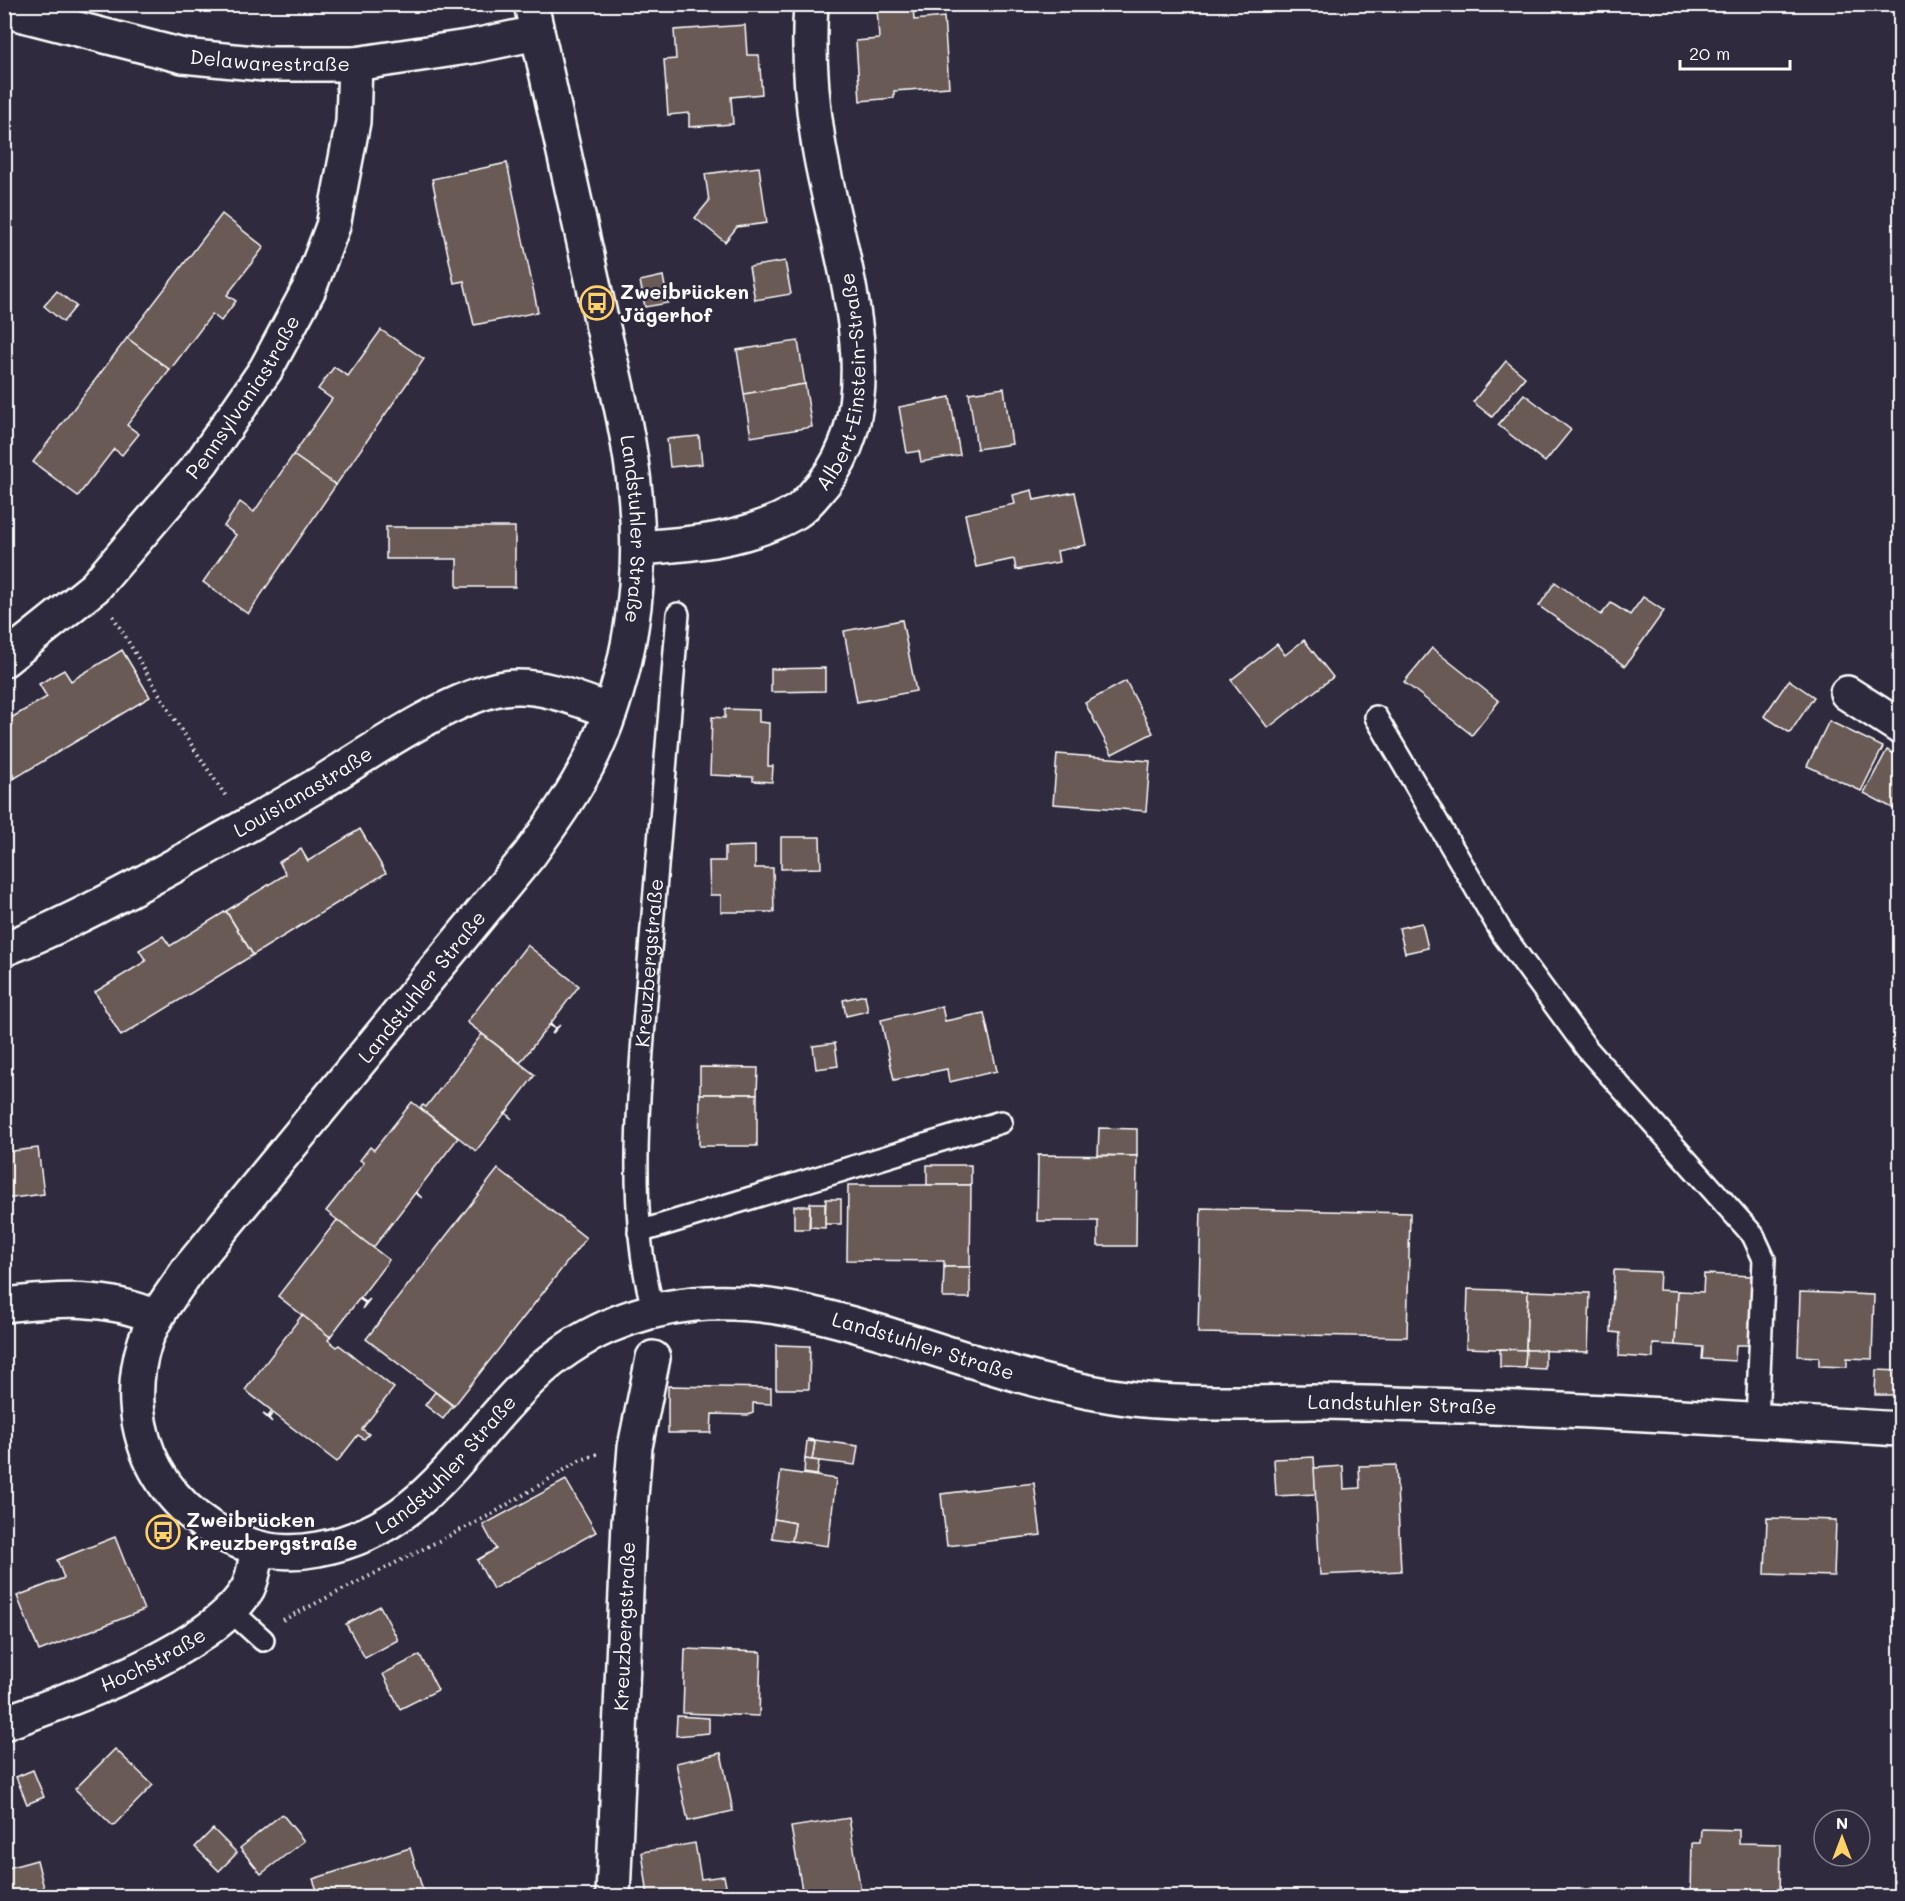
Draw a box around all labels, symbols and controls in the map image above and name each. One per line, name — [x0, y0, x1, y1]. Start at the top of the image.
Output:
scale bar — [1680, 33, 1790, 71]
text: 20 m — [1689, 41, 1730, 65]
street label: Delawarestraße — [189, 43, 350, 76]
street label: Albert-Einstein-Straße — [809, 271, 870, 495]
place label: Zweibrücken Jägerhof — [620, 278, 749, 327]
bus stop icon: Zweibrücken Jägerhof — [579, 285, 615, 321]
street label: Pennsylvaniastraße — [179, 310, 305, 484]
street label: Landstuhler Straße — [615, 432, 652, 625]
street label: Louisianastraße — [228, 740, 377, 843]
street label: Kreuzbergstraße — [628, 877, 668, 1048]
street label: Landstuhler Straße — [352, 905, 491, 1068]
street label: Landstuhler Straße — [829, 1305, 1017, 1385]
street label: Landstuhler Straße — [1307, 1388, 1497, 1419]
street label: Landstuhler Straße — [370, 1389, 521, 1539]
place label: Zweibrücken Kreuzbergstraße — [186, 1506, 357, 1555]
bus stop icon: Zweibrücken Kreuzbergstraße — [145, 1514, 181, 1550]
street label: Kreuzbergstraße — [607, 1541, 640, 1711]
street label: Hochstraße — [96, 1621, 210, 1697]
north arrow — [1812, 1808, 1872, 1868]
text: N — [1836, 1812, 1848, 1833]

